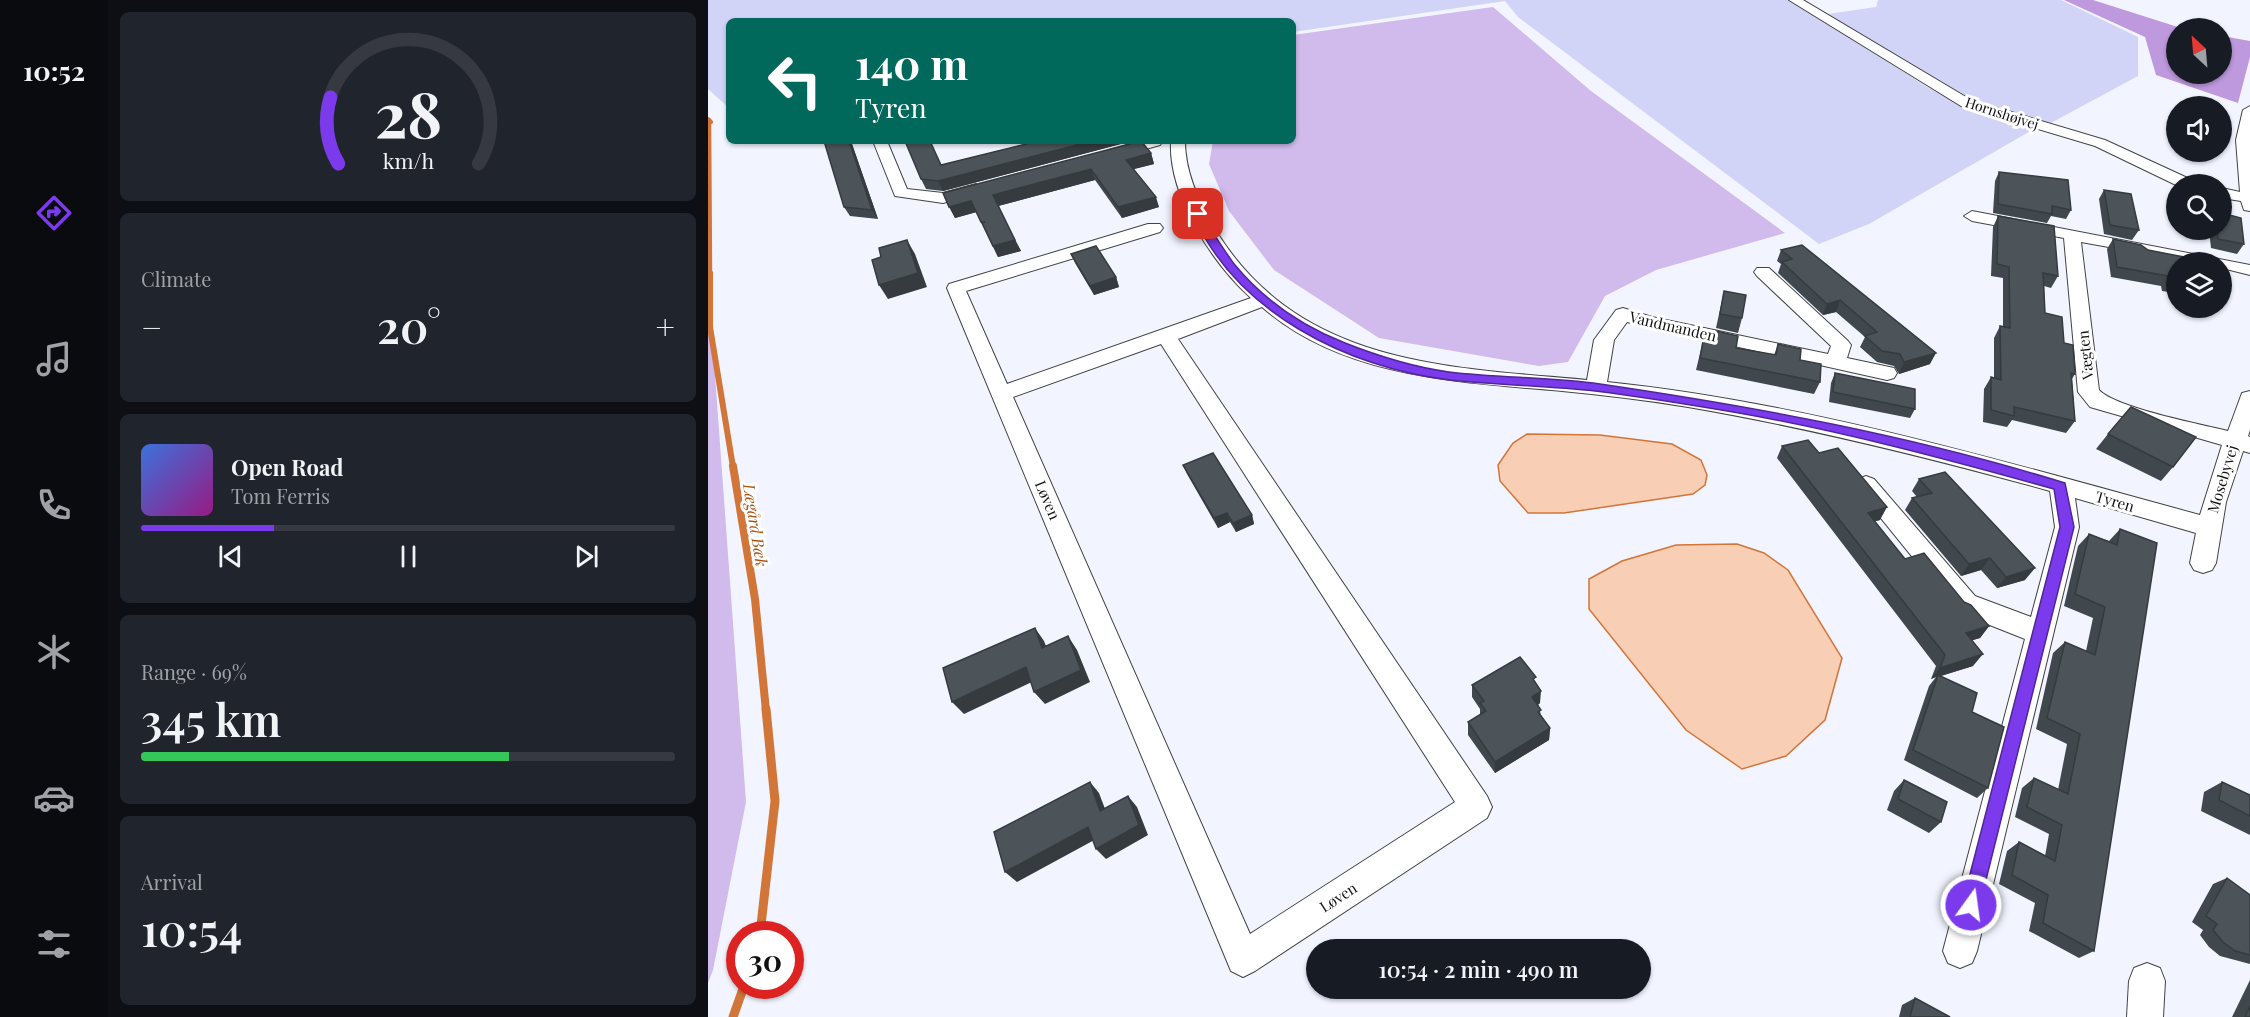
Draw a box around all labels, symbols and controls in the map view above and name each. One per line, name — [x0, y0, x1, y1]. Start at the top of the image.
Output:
north arrow — [2166, 18, 2232, 84]
map controls — [2166, 18, 2232, 318]
text: 140 m — [855, 35, 968, 91]
icon: left — [756, 42, 834, 120]
text: 10:52 — [23, 52, 85, 88]
text: 28 — [374, 70, 442, 154]
text: Tyren — [855, 89, 927, 125]
street label: Hornshøjvej — [1963, 92, 2041, 134]
button: sound — [2166, 96, 2232, 162]
text: km/h — [382, 146, 434, 174]
button: search — [2166, 174, 2232, 240]
pin — [1172, 188, 1223, 239]
icon: directions — [33, 192, 75, 234]
icon: arrive — [1181, 197, 1214, 230]
button: layers — [2166, 252, 2232, 318]
text: Climate — [141, 265, 211, 292]
text: 20° — [377, 295, 441, 355]
text: − — [141, 304, 162, 348]
text: + — [656, 304, 675, 348]
street label: Vandmanden — [1627, 306, 1718, 346]
street label: Vægten — [2072, 329, 2098, 382]
icon: music — [33, 338, 75, 380]
street label: Mosebyvej — [2202, 443, 2242, 515]
text: Open Road — [231, 452, 343, 482]
street label: Løven — [1031, 477, 1065, 523]
water label: Lægård Bæk — [739, 481, 773, 568]
text: Tom Ferris — [231, 482, 330, 509]
icon: phone — [33, 484, 75, 526]
street label: Tyren — [2093, 486, 2137, 516]
icon: previous — [214, 540, 247, 573]
icon: pause — [392, 540, 425, 573]
icon: next — [570, 540, 603, 573]
icon: climate — [33, 631, 75, 673]
text: Range · 69% — [141, 658, 247, 685]
text: 345 km — [141, 688, 281, 748]
icon: car — [33, 777, 75, 819]
text: Arrival — [141, 868, 203, 895]
position arrow — [1939, 873, 2003, 937]
street label: Løven — [1315, 878, 1361, 916]
text: 10:54 — [141, 898, 242, 958]
speed limit sign: 30 — [726, 921, 804, 999]
icon: filters — [33, 923, 75, 965]
text: 10:54 · 2 min · 490 m — [1378, 954, 1579, 984]

